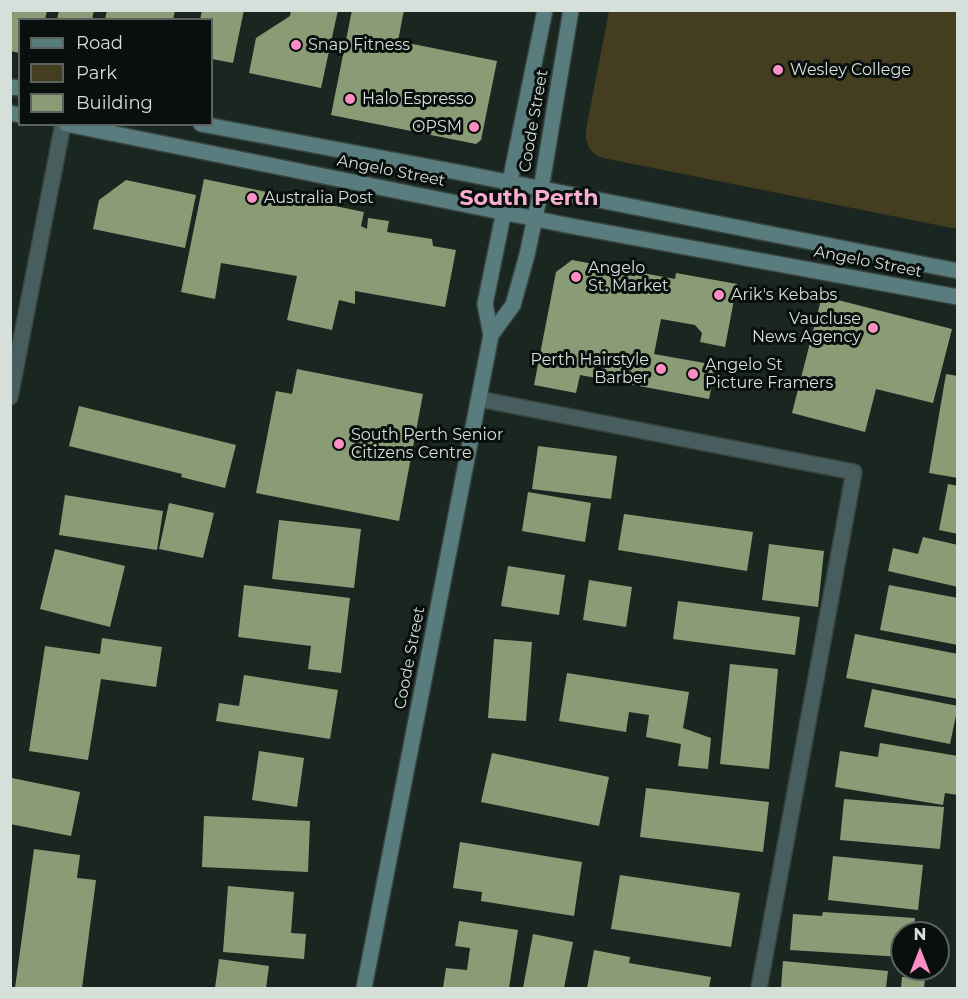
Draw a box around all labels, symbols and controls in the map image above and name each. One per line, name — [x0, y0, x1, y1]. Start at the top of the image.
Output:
legend — [18, 18, 213, 126]
text: Road — [76, 32, 123, 54]
place label: Snap Fitness — [308, 35, 410, 55]
marker: Snap Fitness — [289, 38, 303, 52]
place label: Wesley College — [790, 60, 911, 80]
text: Park — [76, 62, 117, 84]
marker: Wesley College — [771, 63, 785, 77]
street label: Coode Street — [516, 68, 552, 174]
place label: Halo Espresso — [362, 89, 474, 109]
text: Building — [76, 92, 153, 114]
marker: Halo Espresso — [343, 92, 357, 106]
place label: OPSM — [412, 117, 462, 137]
marker: OPSM — [467, 120, 481, 134]
street label: Angelo Street — [335, 151, 447, 191]
district label: South Perth — [460, 186, 598, 212]
place label: Australia Post — [264, 188, 373, 208]
marker: Australia Post — [245, 191, 259, 205]
street label: Angelo Street — [812, 242, 924, 282]
place label: Angelo St. Market — [588, 258, 668, 296]
marker: Angelo St. Market — [569, 270, 583, 284]
place label: Arik's Kebabs — [731, 285, 837, 305]
marker: Arik's Kebabs — [712, 288, 726, 302]
place label: Vaucluse News Agency — [752, 309, 861, 347]
marker: Vaucluse News Agency — [866, 321, 880, 335]
place label: Perth Hairstyle Barber — [530, 350, 649, 388]
place label: Angelo St Picture Framers — [705, 355, 833, 393]
marker: Perth Hairstyle Barber — [654, 362, 668, 376]
marker: Angelo St Picture Framers — [686, 367, 700, 381]
place label: South Perth Senior Citizens Centre — [351, 425, 503, 463]
marker: South Perth Senior Citizens Centre — [332, 437, 346, 451]
street label: Coode Street — [391, 605, 429, 711]
north arrow — [890, 921, 950, 981]
text: N — [914, 925, 926, 944]

